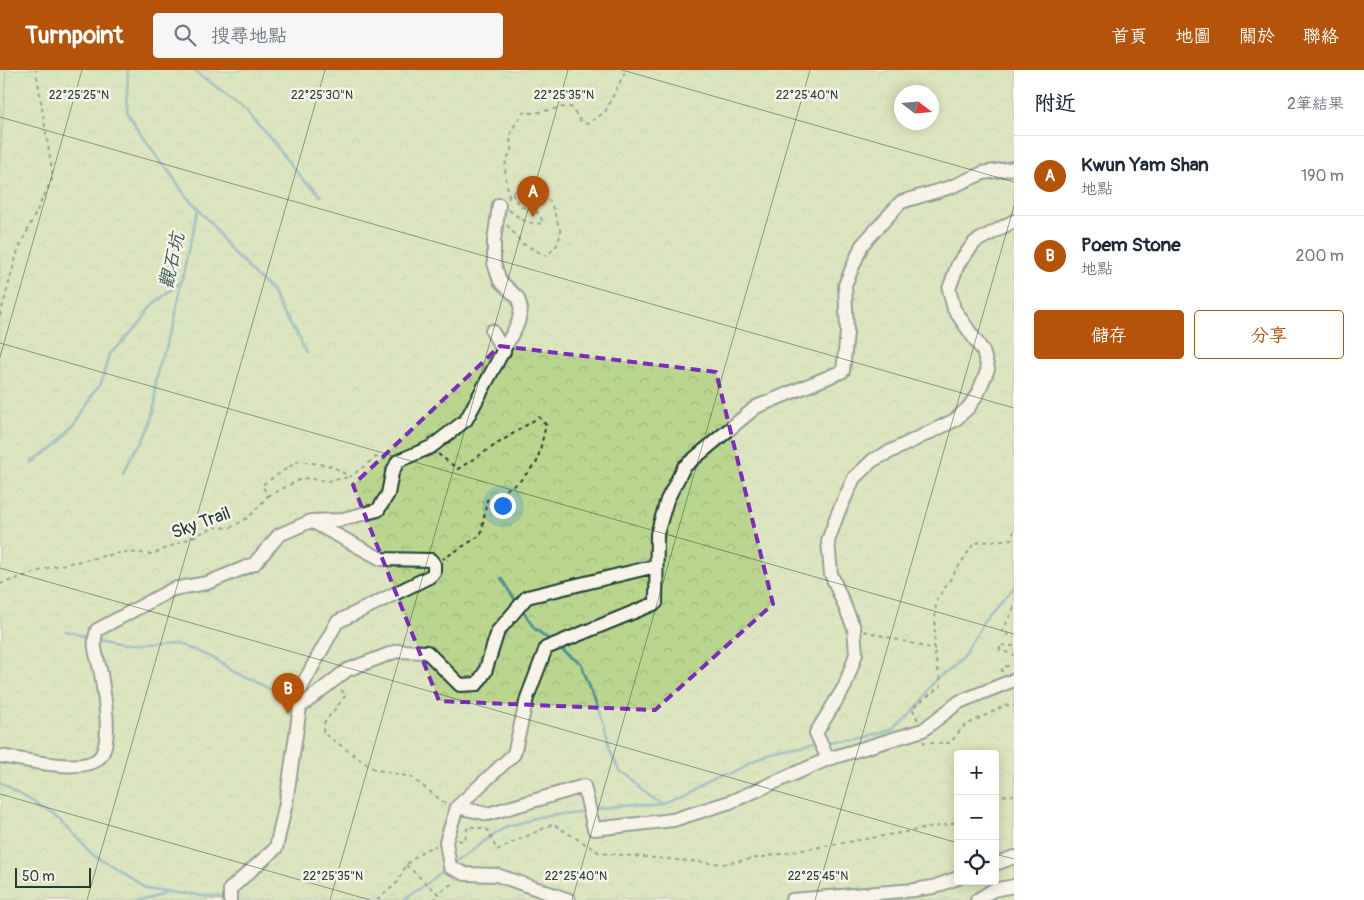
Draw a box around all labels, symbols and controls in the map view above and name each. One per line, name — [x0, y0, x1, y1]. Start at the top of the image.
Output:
search box — [153, 13, 503, 58]
text: Turnpoint — [25, 21, 123, 50]
icon: search — [171, 21, 199, 49]
text: 搜尋地點 — [211, 24, 287, 48]
text: 首頁 — [1111, 25, 1147, 48]
text: 地圖 — [1175, 25, 1211, 48]
text: 關於 — [1239, 25, 1275, 48]
text: 聯絡 — [1303, 25, 1339, 48]
north arrow — [894, 85, 939, 130]
text: 22°25'25"N — [49, 88, 109, 103]
text: 22°25'30"N — [291, 88, 353, 103]
text: 22°25'35"N — [534, 88, 594, 103]
text: 22°25'40"N — [776, 88, 838, 103]
text: 附近 — [1034, 90, 1076, 117]
text: 2筆結果 — [1287, 94, 1344, 114]
text: Kwun Yam Shan — [1081, 153, 1209, 177]
text: A — [1045, 166, 1055, 186]
text: 190 m — [1301, 166, 1344, 186]
pin: A — [517, 176, 549, 217]
text: 地點 — [1081, 179, 1113, 199]
water label: 觀石坑 — [154, 229, 191, 291]
text: Poem Stone — [1081, 233, 1181, 257]
text: B — [1045, 246, 1055, 266]
text: 200 m — [1296, 246, 1344, 266]
text: 地點 — [1081, 259, 1113, 279]
button: 儲存 — [1034, 310, 1184, 359]
button: 分享 — [1194, 310, 1344, 359]
your location — [490, 493, 516, 519]
street label: Sky Trail — [168, 502, 234, 544]
pin: B — [272, 673, 304, 714]
map controls — [954, 750, 999, 885]
button: + — [954, 750, 999, 795]
button: − — [954, 795, 999, 840]
button: locate — [954, 840, 999, 885]
scale bar — [15, 865, 91, 888]
text: 50 m — [22, 868, 55, 885]
text: 22°25'35"N — [303, 869, 363, 884]
text: 22°25'40"N — [545, 869, 607, 884]
text: 22°25'45"N — [788, 869, 848, 884]

